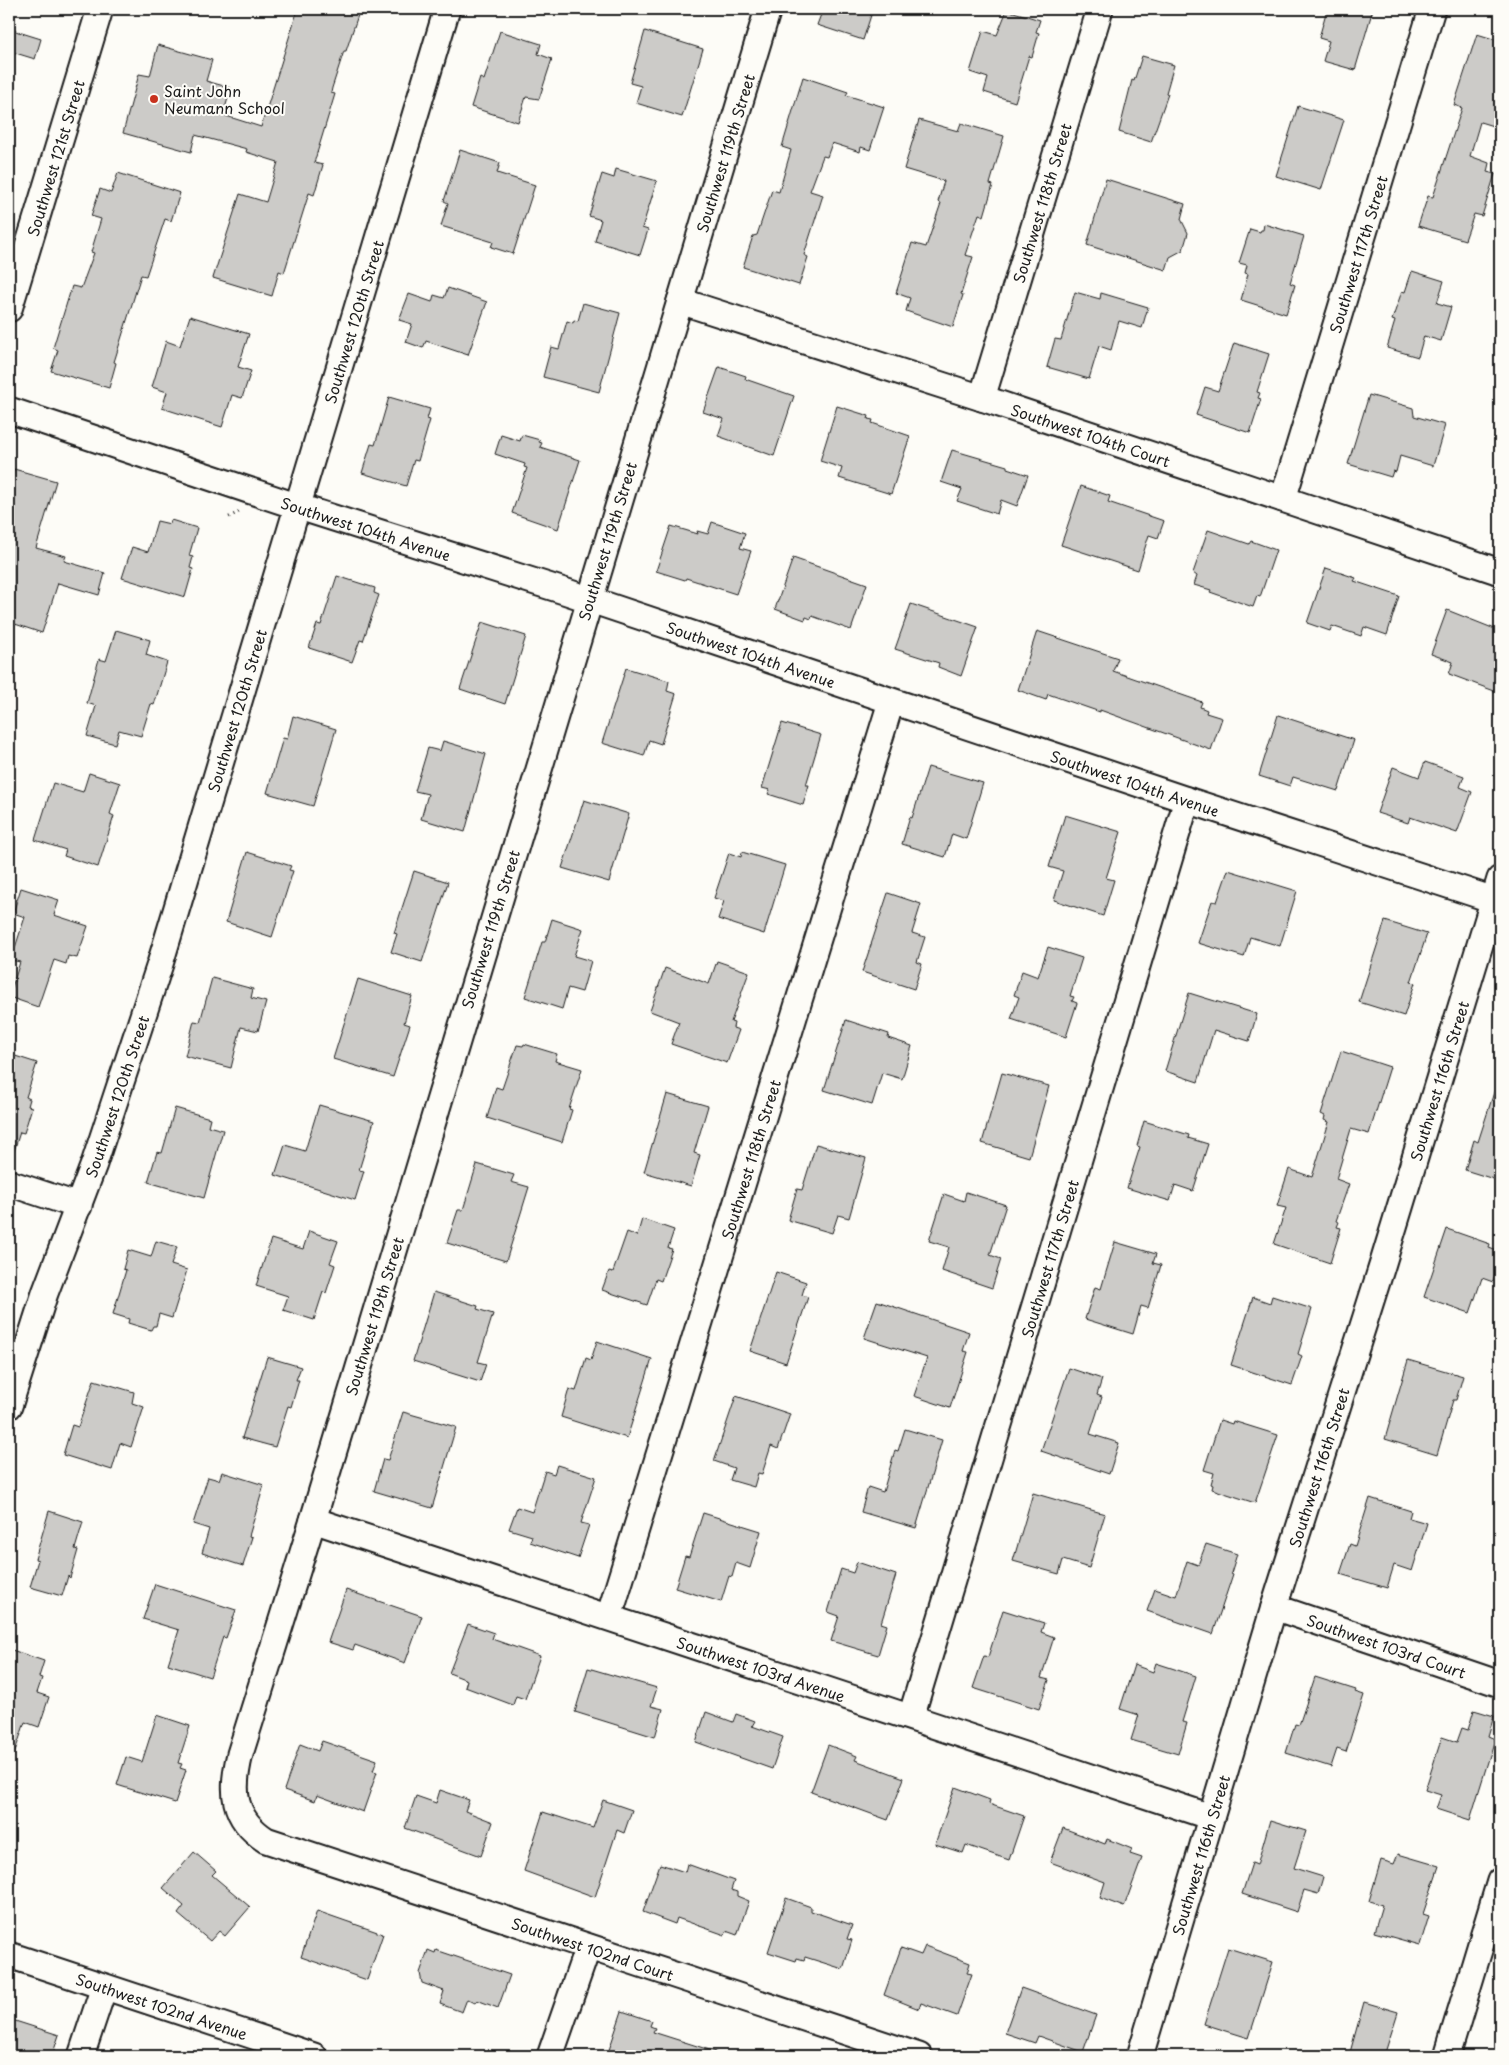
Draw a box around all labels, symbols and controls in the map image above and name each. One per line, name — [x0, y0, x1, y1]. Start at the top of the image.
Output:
street label: Southwest 119th Street — [690, 71, 760, 235]
street label: Southwest 121st Street — [20, 77, 89, 239]
place label: Saint John Neumann School — [164, 79, 285, 119]
marker: Saint John Neumann School — [148, 93, 160, 105]
street label: Southwest 118th Street — [1006, 120, 1076, 286]
street label: Southwest 117th Street — [1323, 172, 1392, 336]
street label: Southwest 120th Street — [318, 237, 388, 406]
street label: Southwest 104th Court — [1008, 397, 1174, 472]
street label: Southwest 119th Street — [572, 459, 642, 623]
street label: Southwest 104th Avenue — [278, 490, 454, 566]
street label: Southwest 104th Avenue — [663, 615, 838, 693]
street label: Southwest 120th Street — [201, 626, 272, 795]
street label: Southwest 104th Avenue — [1047, 744, 1222, 821]
street label: Southwest 119th Street — [455, 847, 525, 1011]
street label: Southwest 116th Street — [1403, 998, 1474, 1164]
street label: Southwest 120th Street — [79, 1012, 154, 1181]
street label: Southwest 118th Street — [715, 1077, 786, 1242]
street label: Southwest 117th Street — [1014, 1177, 1084, 1340]
street label: Southwest 119th Street — [339, 1234, 409, 1398]
street label: Southwest 116th Street — [1282, 1385, 1354, 1550]
street label: Southwest 103rd Court — [1304, 1608, 1469, 1683]
street label: Southwest 103rd Avenue — [674, 1630, 848, 1707]
street label: Southwest 116th Street — [1165, 1772, 1235, 1938]
street label: Southwest 102nd Court — [509, 1911, 677, 1986]
street label: Southwest 102nd Avenue — [73, 1967, 251, 2045]

